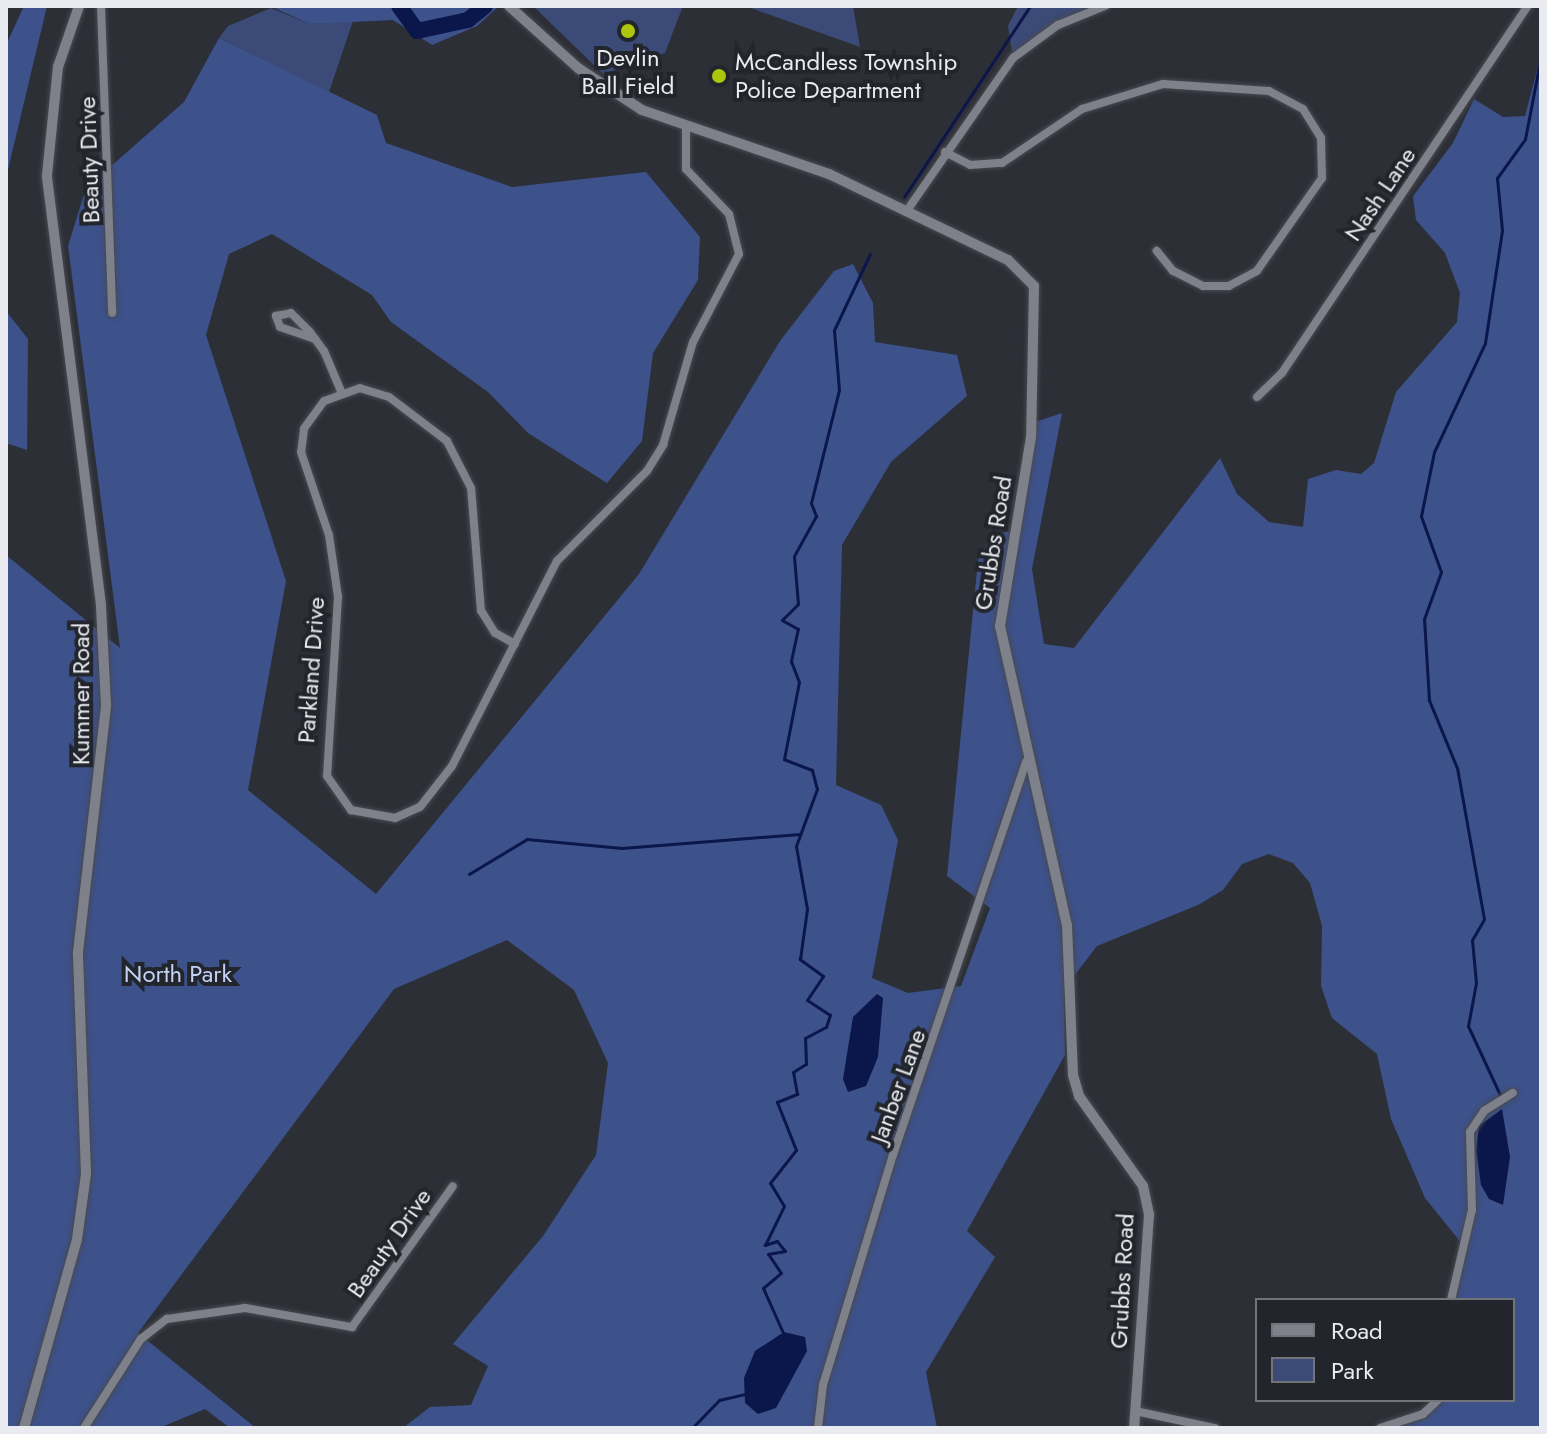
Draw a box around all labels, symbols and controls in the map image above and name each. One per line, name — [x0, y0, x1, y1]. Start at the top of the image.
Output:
marker: Devlin Ball Field — [619, 22, 637, 40]
place label: Devlin Ball Field — [582, 44, 674, 100]
place label: McCandless Township Police Department — [735, 48, 957, 104]
marker: McCandless Township Police Department — [710, 67, 728, 85]
street label: Beauty Drive — [72, 96, 106, 224]
street label: Nash Lane — [1338, 142, 1422, 246]
street label: Grubbs Road — [968, 474, 1018, 612]
street label: Parkland Drive — [292, 596, 330, 744]
street label: Kummer Road — [67, 623, 95, 765]
park label: North Park — [124, 960, 232, 988]
street label: Janber Lane — [864, 1025, 932, 1147]
street label: Beauty Drive — [341, 1183, 437, 1303]
street label: Grubbs Road — [1104, 1213, 1140, 1349]
legend — [1255, 1298, 1515, 1402]
text: Road — [1331, 1313, 1383, 1348]
text: Park — [1331, 1353, 1374, 1388]

